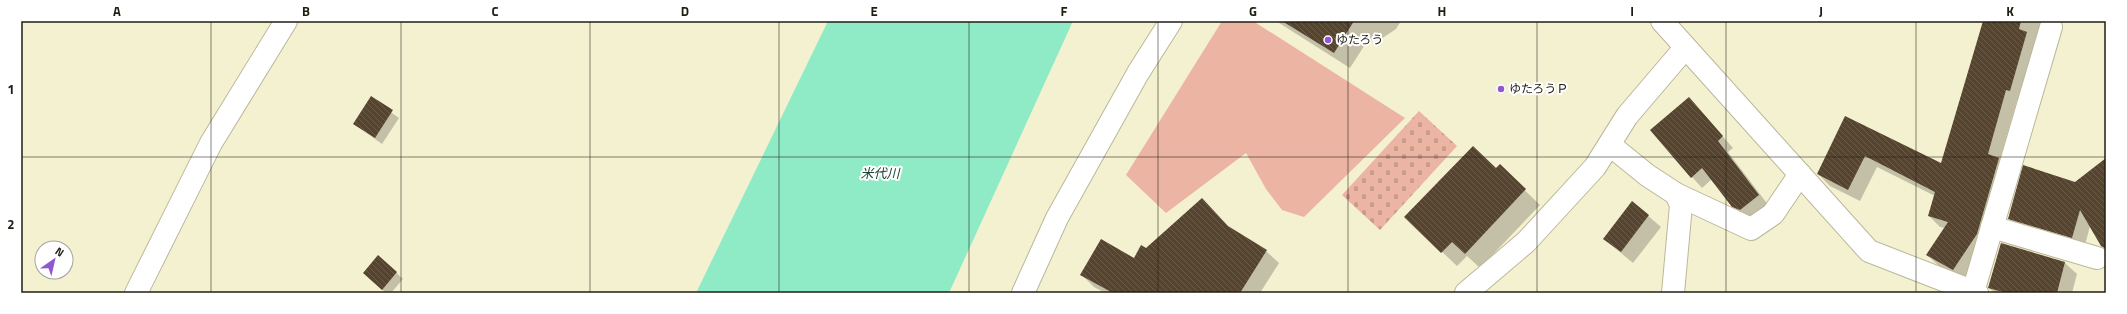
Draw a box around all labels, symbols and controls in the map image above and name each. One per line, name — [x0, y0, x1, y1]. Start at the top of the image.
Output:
text: A — [113, 1, 121, 21]
text: B — [302, 1, 310, 21]
text: C — [491, 1, 499, 21]
text: D — [681, 1, 689, 21]
text: E — [870, 1, 878, 21]
text: F — [1061, 1, 1068, 21]
text: G — [1249, 1, 1257, 21]
text: H — [1438, 1, 1446, 21]
text: I — [1630, 1, 1634, 21]
text: J — [1819, 1, 1823, 21]
text: K — [2006, 1, 2014, 21]
place label: ゆたろう — [1336, 30, 1383, 49]
marker: ゆたろう — [1323, 35, 1333, 45]
text: 1 — [7, 79, 15, 99]
place label: ゆたろうＰ — [1509, 79, 1568, 98]
marker: ゆたろうＰ — [1496, 84, 1506, 94]
water label: 米代川 — [860, 163, 901, 183]
text: 2 — [7, 214, 15, 234]
north arrow — [34, 240, 74, 280]
text: N — [52, 243, 67, 260]

